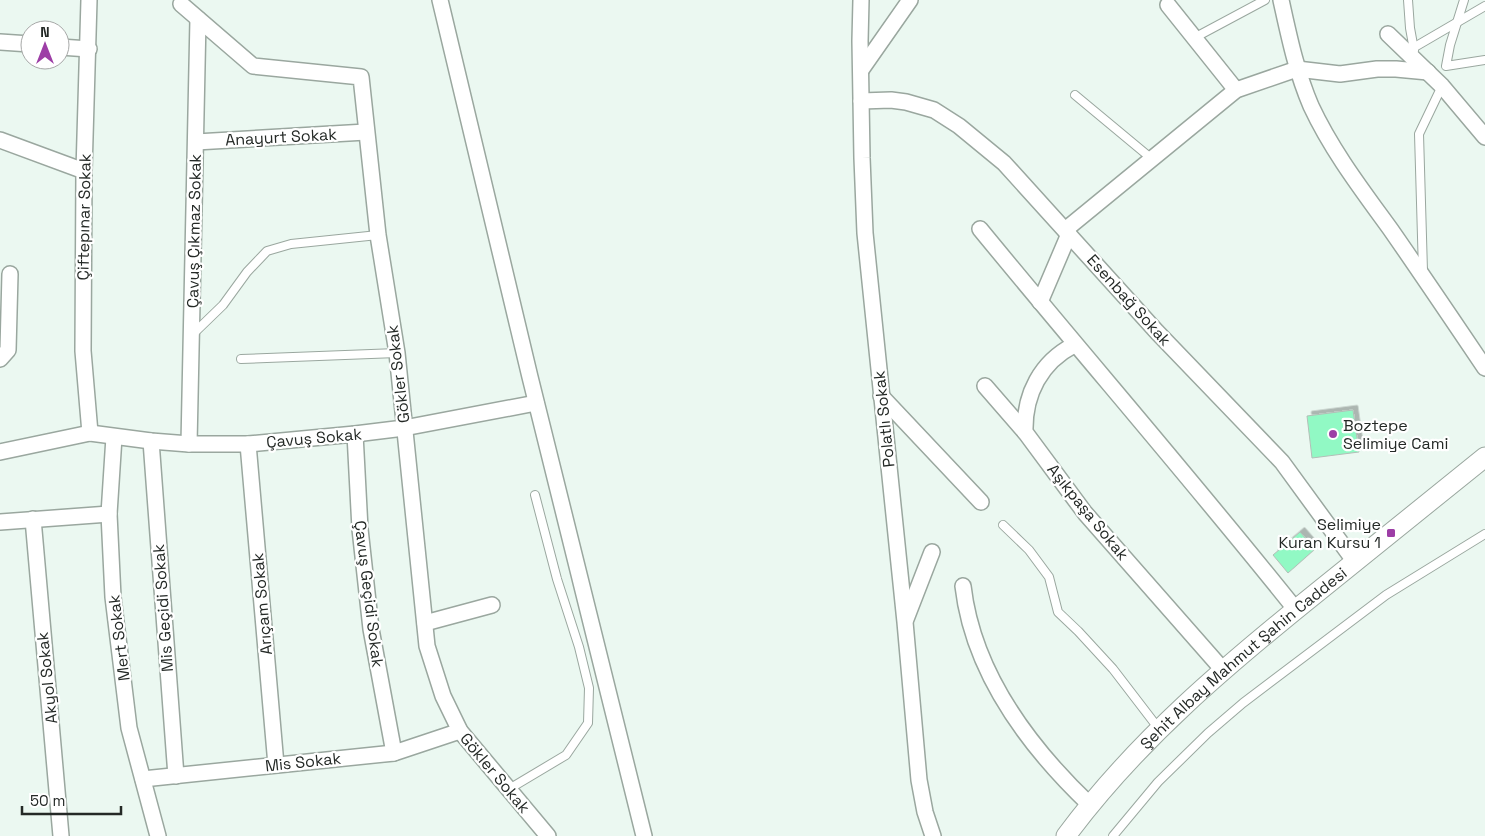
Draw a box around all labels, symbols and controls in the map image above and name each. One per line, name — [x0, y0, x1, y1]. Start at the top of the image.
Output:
north arrow — [20, 20, 70, 70]
text: N — [40, 23, 50, 41]
street label: Anayurt Sokak — [225, 124, 338, 150]
street label: Çiftepınar Sokak — [72, 153, 96, 281]
street label: Çavuş Çıkmaz Sokak — [182, 153, 206, 308]
street label: Esenbağ Sokak — [1082, 250, 1176, 351]
street label: Gökler Sokak — [382, 323, 414, 424]
street label: Polatlı Sokak — [868, 369, 900, 468]
place label: Boztepe Selimiye Cami — [1343, 415, 1448, 454]
street label: Çavuş Sokak — [265, 423, 363, 453]
marker: Boztepe Selimiye Cami — [1327, 428, 1339, 440]
street label: Aşıkpaşa Sokak — [1043, 460, 1134, 565]
place label: Selimiye Kuran Kursu 1 — [1278, 514, 1381, 553]
street label: Çavuş Geçidi Sokak — [350, 519, 388, 669]
marker: Selimiye Kuran Kursu 1 — [1385, 527, 1397, 539]
street label: Mis Geçidi Sokak — [148, 543, 178, 673]
street label: Arıçam Sokak — [247, 552, 277, 656]
street label: Şehit Albay Mahmut Şahin Caddesi — [1135, 562, 1351, 754]
street label: Mert Sokak — [103, 593, 135, 682]
street label: Akyol Sokak — [32, 631, 62, 725]
street label: Gökler Sokak — [455, 729, 535, 818]
street label: Mis Sokak — [264, 748, 342, 776]
scale bar — [22, 784, 121, 816]
text: 50 m — [30, 791, 65, 810]

